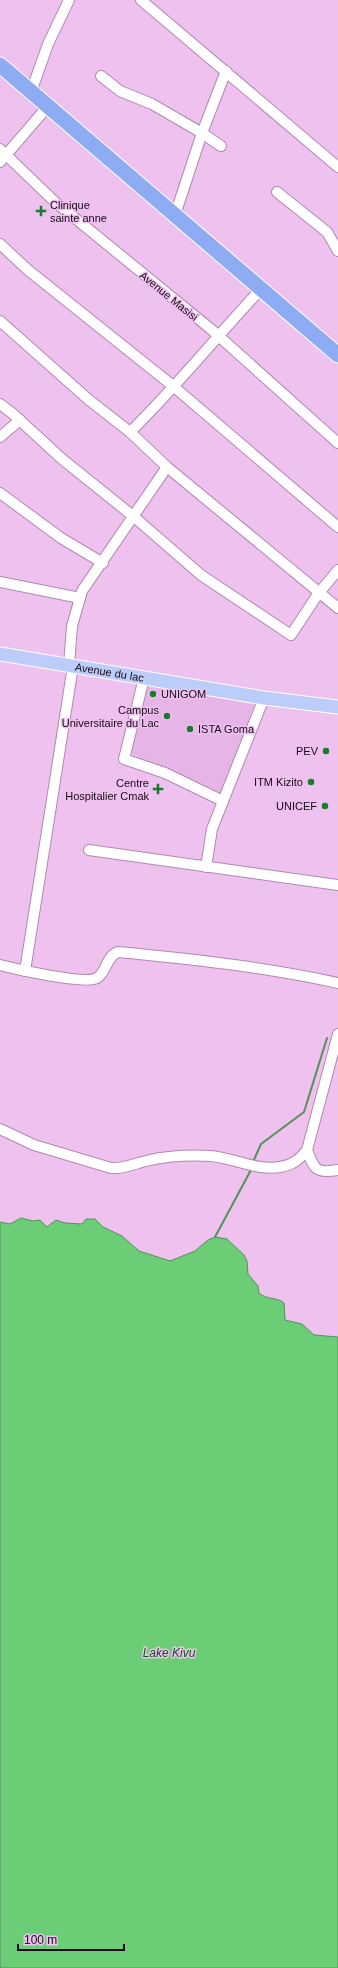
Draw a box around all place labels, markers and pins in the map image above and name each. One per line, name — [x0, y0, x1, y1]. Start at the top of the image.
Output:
place label: Clinique sainte anne — [50, 199, 107, 224]
marker: Clinique sainte anne — [35, 205, 47, 217]
place label: UNIGOM — [161, 688, 206, 700]
marker: UNIGOM — [148, 689, 158, 699]
place label: Campus Universitaire du Lac — [62, 704, 159, 729]
marker: Campus Universitaire du Lac — [162, 711, 172, 721]
place label: ISTA Goma — [198, 723, 255, 735]
marker: ISTA Goma — [185, 724, 195, 734]
place label: PEV — [296, 745, 319, 757]
marker: PEV — [321, 746, 331, 756]
place label: ITM Kizito — [254, 776, 303, 788]
place label: Centre Hospitalier Cmak — [65, 777, 149, 802]
marker: ITM Kizito — [306, 777, 316, 787]
marker: Centre Hospitalier Cmak — [152, 783, 164, 795]
place label: UNICEF — [276, 800, 317, 812]
marker: UNICEF — [320, 801, 330, 811]

